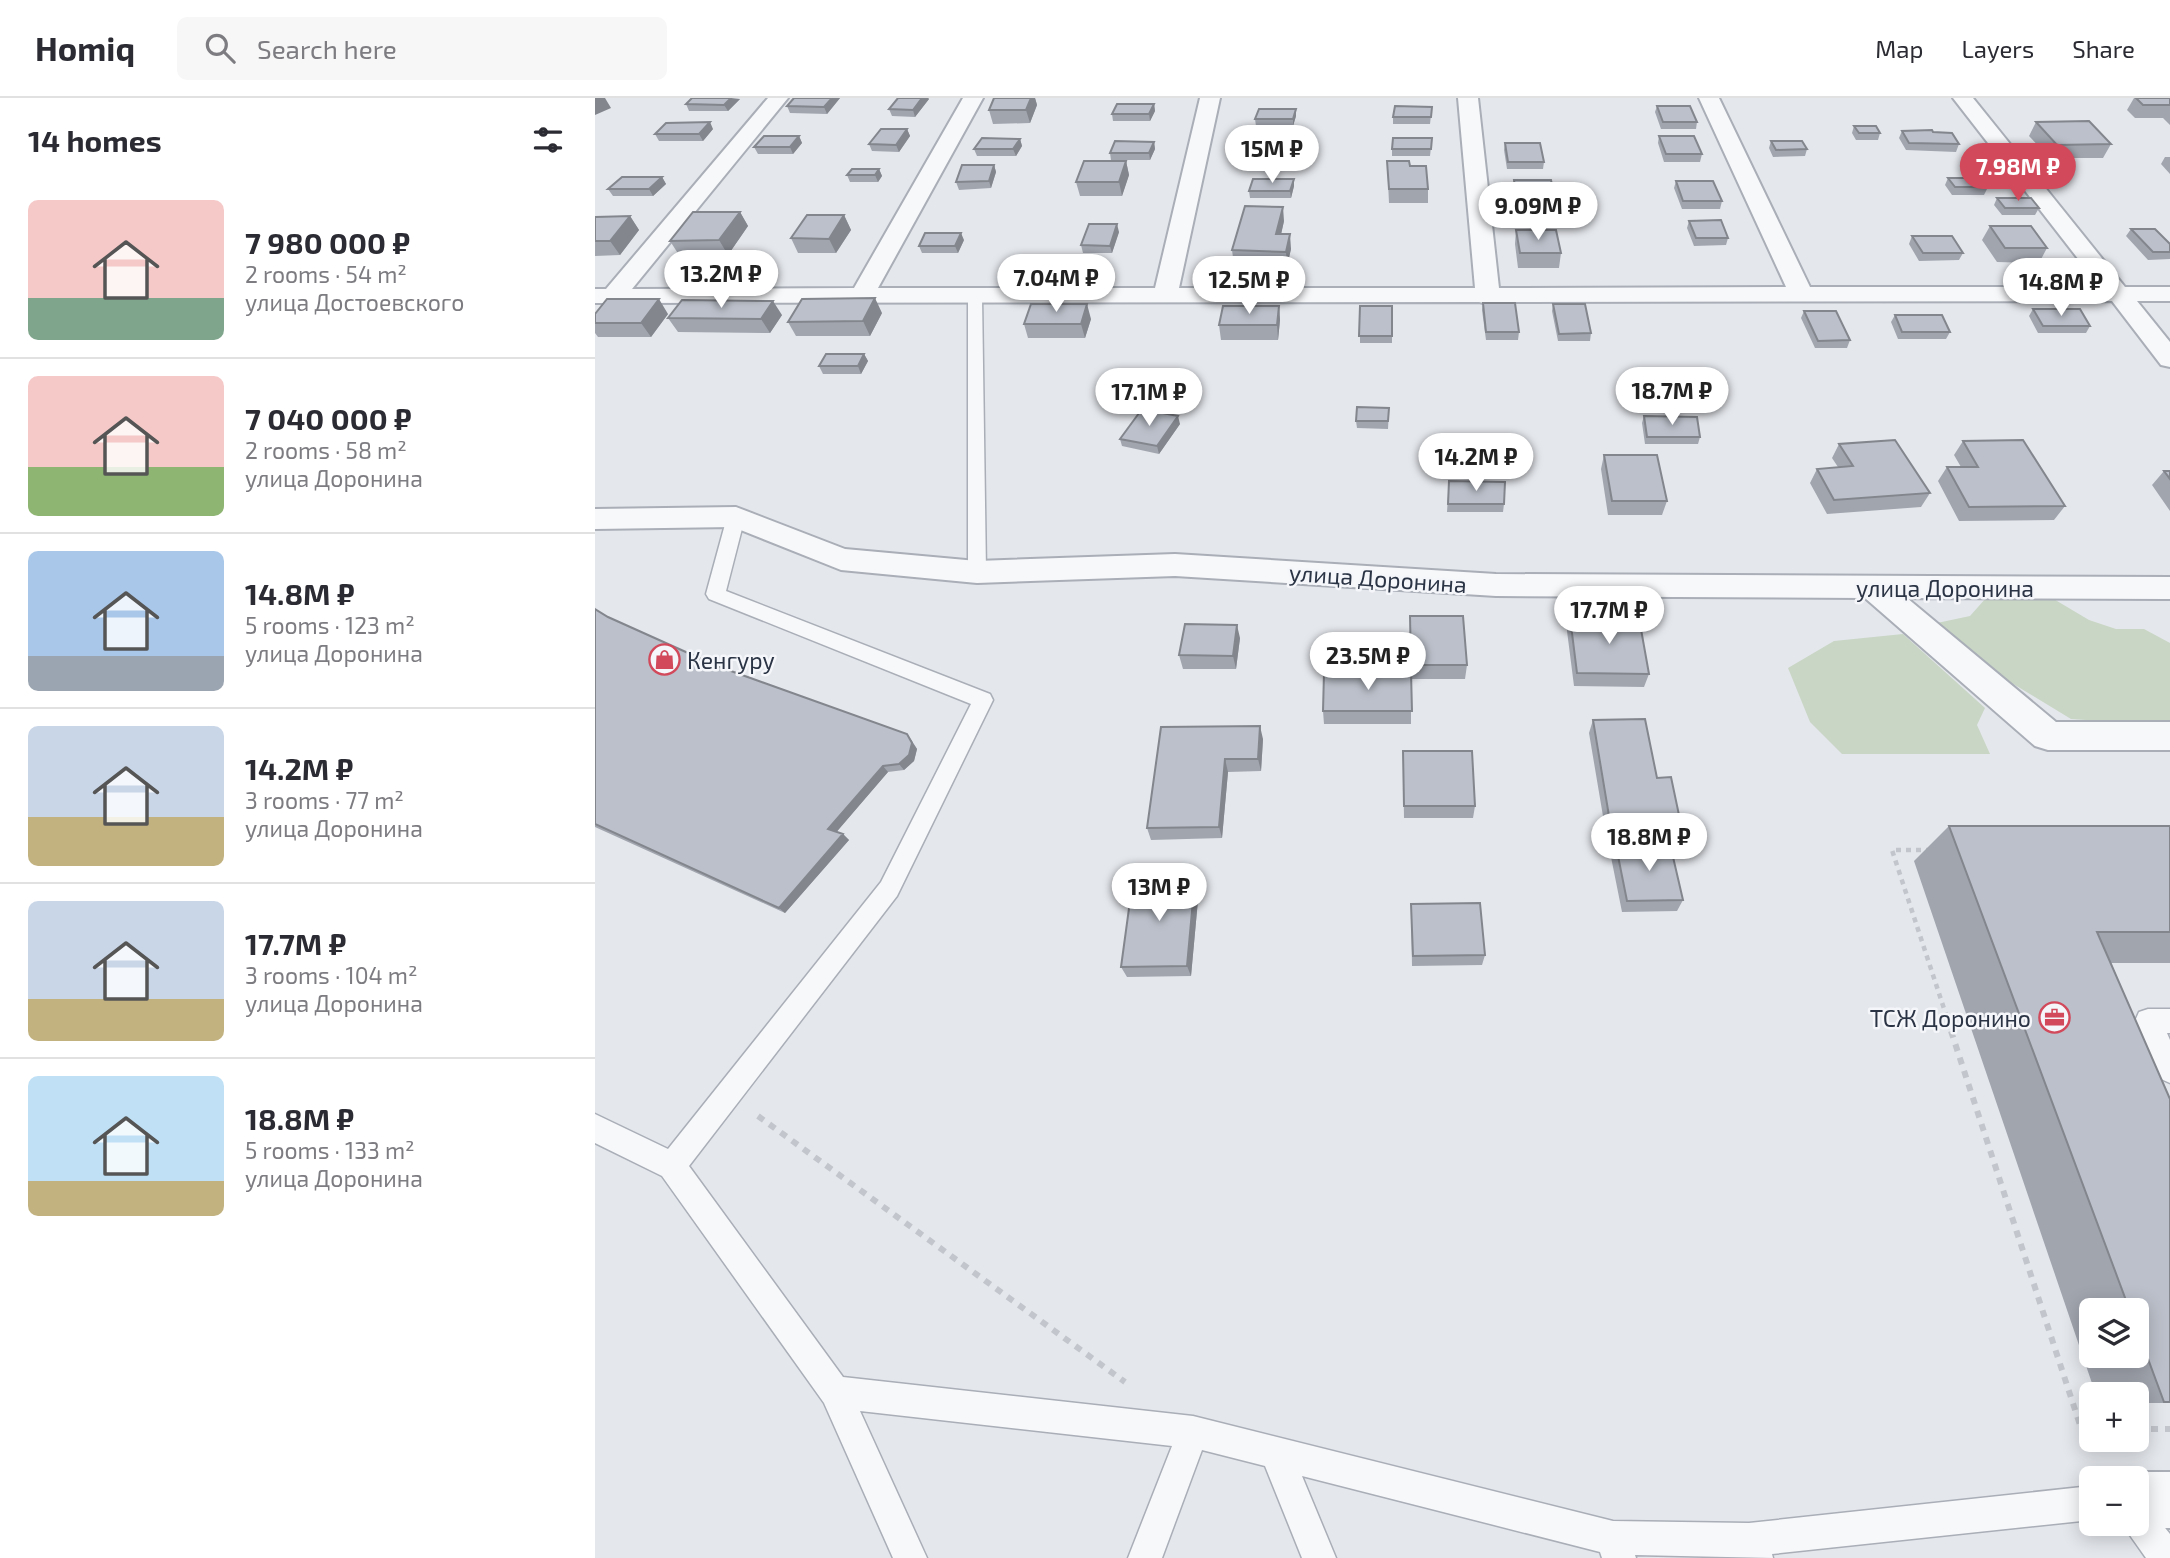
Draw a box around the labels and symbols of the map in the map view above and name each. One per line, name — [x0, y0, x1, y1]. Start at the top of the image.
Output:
pin: 15M ₽ — [1223, 126, 1321, 185]
pin: 7.98M ₽ — [1953, 144, 2083, 203]
pin: 9.09M ₽ — [1473, 183, 1603, 242]
pin: 13.2M ₽ — [656, 250, 786, 310]
pin: 7.04M ₽ — [991, 254, 1121, 314]
pin: 12.5M ₽ — [1184, 256, 1314, 316]
pin: 14.8M ₽ — [1996, 258, 2126, 318]
pin: 17.1M ₽ — [1084, 368, 1214, 428]
pin: 18.7M ₽ — [1607, 368, 1737, 427]
pin: 14.2M ₽ — [1411, 434, 1541, 493]
street label: улица Доронина — [1288, 558, 1468, 599]
street label: улица Доронина — [1856, 574, 2034, 603]
pin: 17.7M ₽ — [1544, 587, 1674, 646]
pin: 23.5M ₽ — [1303, 632, 1433, 692]
shop icon: Кенгуру — [647, 643, 681, 677]
place label: Кенгуру — [687, 646, 775, 675]
pin: 18.8M ₽ — [1584, 814, 1714, 873]
pin: 13M ₽ — [1110, 864, 1208, 923]
office icon: ТСЖ Доронино — [2037, 1001, 2071, 1035]
place label: ТСЖ Доронино — [1870, 1004, 2031, 1032]

